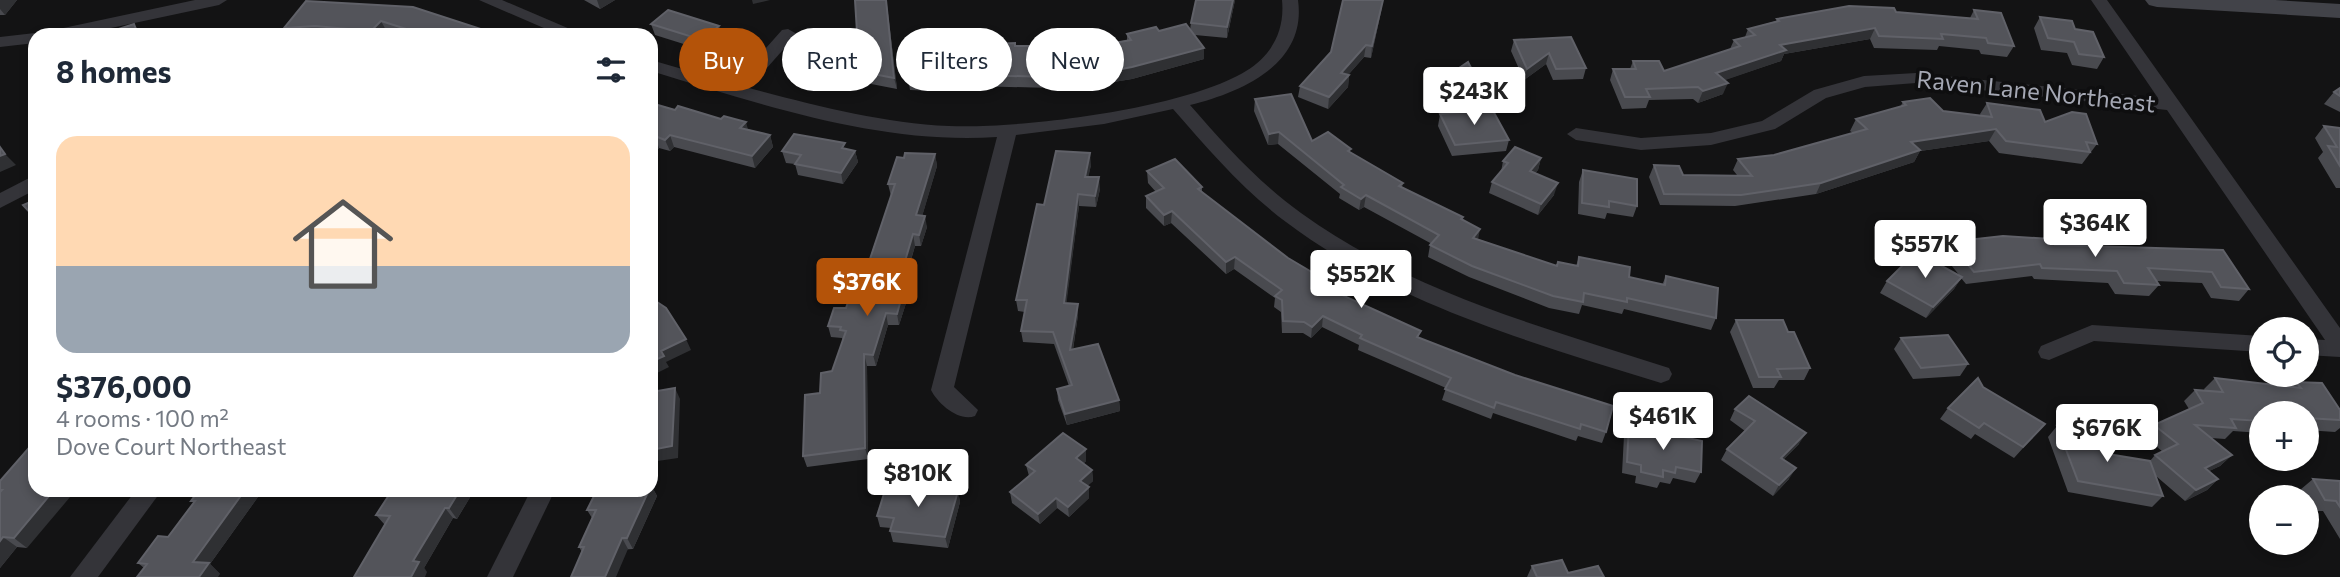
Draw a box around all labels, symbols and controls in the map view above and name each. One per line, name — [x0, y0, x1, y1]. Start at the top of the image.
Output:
chip: Buy — [679, 28, 768, 91]
chip: Rent — [782, 28, 882, 91]
chip: Filters — [896, 28, 1012, 91]
chip: New — [1026, 28, 1124, 91]
icon: filters — [592, 51, 630, 89]
text: 8 homes — [56, 52, 172, 89]
street label: Raven Lane Northeast — [1915, 64, 2157, 117]
pin: $243K — [1425, 68, 1523, 127]
text: $243K — [1439, 76, 1509, 104]
icon: home — [280, 181, 406, 307]
pin: $364K — [2046, 200, 2144, 259]
text: $364K — [2060, 208, 2130, 236]
pin: $557K — [1876, 220, 1974, 280]
text: $557K — [1891, 229, 1959, 257]
pin: $552K — [1312, 250, 1410, 310]
pin: $376K — [818, 258, 916, 318]
text: $552K — [1326, 259, 1396, 287]
text: $376K — [832, 267, 902, 295]
map controls — [2249, 317, 2319, 555]
button: locate — [2249, 317, 2319, 387]
text: $376,000 — [56, 367, 192, 404]
pin: $461K — [1614, 392, 1712, 452]
text: $461K — [1629, 401, 1697, 429]
button: + — [2249, 401, 2319, 471]
text: 4 rooms · 100 m² — [56, 404, 229, 432]
pin: $676K — [2058, 405, 2156, 464]
text: $676K — [2072, 413, 2142, 441]
text: Dove Court Northeast — [56, 432, 286, 460]
pin: $810K — [869, 449, 967, 509]
text: $810K — [883, 458, 953, 486]
button: − — [2249, 485, 2319, 555]

